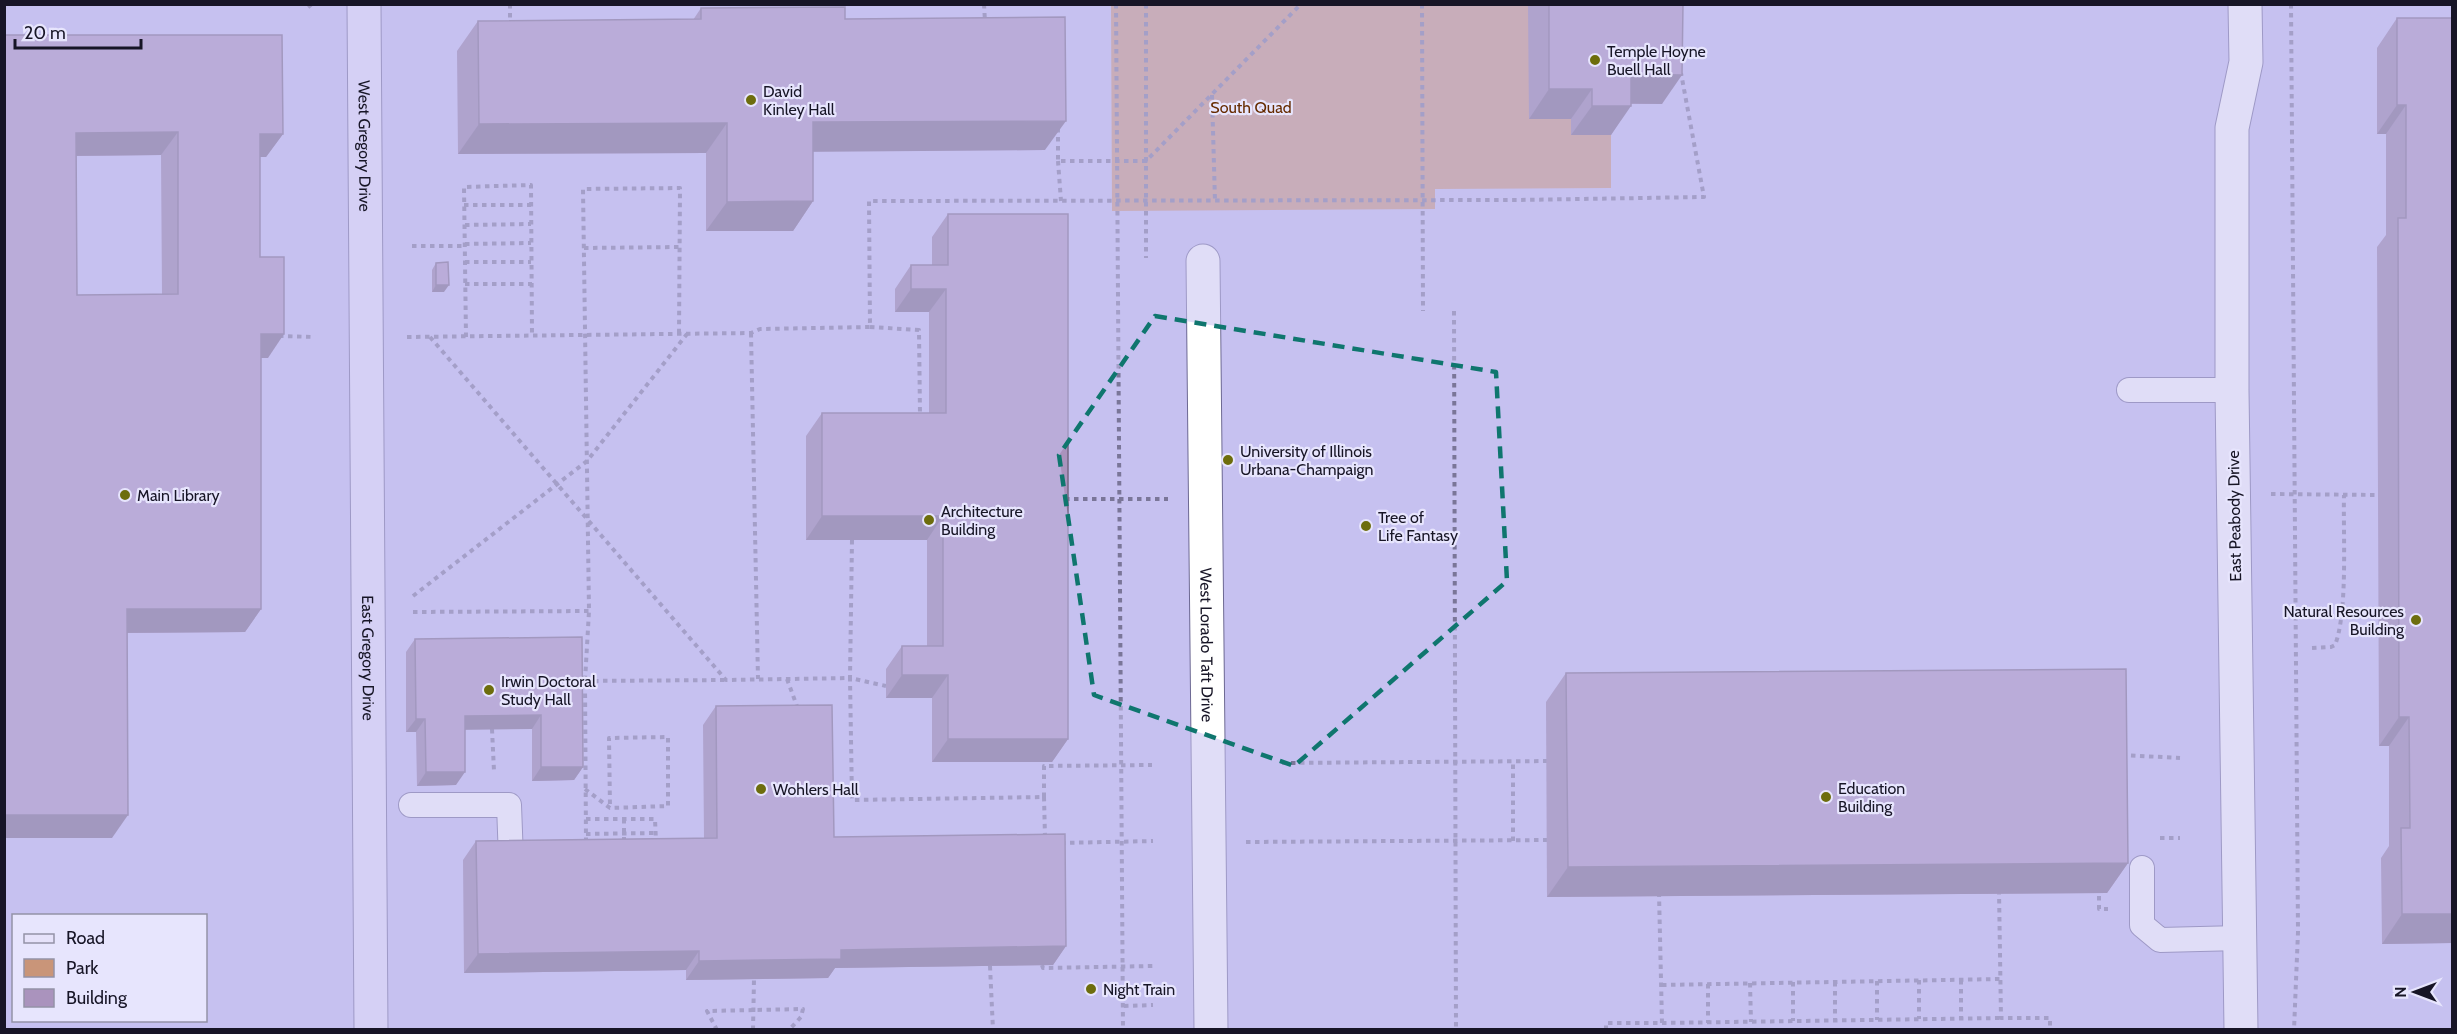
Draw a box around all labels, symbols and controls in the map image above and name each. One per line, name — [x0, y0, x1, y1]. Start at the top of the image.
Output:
scale bar — [15, 12, 141, 50]
text: 20 m — [24, 22, 66, 44]
place label: Temple Hoyne Buell Hall — [1607, 42, 1706, 79]
marker: Temple Hoyne Buell Hall — [1588, 53, 1602, 67]
street label: West Gregory Drive — [355, 80, 374, 212]
place label: David Kinley Hall — [763, 82, 835, 119]
marker: David Kinley Hall — [744, 93, 758, 107]
park label: South Quad — [1210, 98, 1292, 117]
place label: University of Illinois Urbana-Champaign — [1240, 442, 1374, 479]
street label: East Peabody Drive — [2224, 450, 2245, 582]
marker: University of Illinois Urbana-Champaign — [1221, 453, 1235, 467]
place label: Main Library — [137, 486, 220, 505]
marker: Main Library — [118, 488, 132, 502]
place label: Architecture Building — [941, 502, 1023, 539]
place label: Tree of Life Fantasy — [1378, 508, 1458, 545]
marker: Architecture Building — [922, 513, 936, 527]
marker: Tree of Life Fantasy — [1359, 519, 1373, 533]
street label: West Lorado Taft Drive — [1196, 568, 1217, 722]
street label: East Gregory Drive — [358, 595, 378, 721]
place label: Natural Resources Building — [2283, 602, 2405, 639]
marker: Natural Resources Building — [2409, 613, 2423, 627]
place label: Irwin Doctoral Study Hall — [501, 672, 596, 709]
marker: Irwin Doctoral Study Hall — [482, 683, 496, 697]
place label: Education Building — [1838, 779, 1905, 816]
place label: Wohlers Hall — [773, 780, 859, 799]
marker: Wohlers Hall — [754, 782, 768, 796]
marker: Education Building — [1819, 790, 1833, 804]
legend — [12, 914, 207, 1022]
text: Road — [66, 927, 105, 949]
text: Park — [66, 957, 99, 979]
north arrow — [2385, 962, 2445, 1022]
place label: Night Train — [1103, 980, 1175, 999]
marker: Night Train — [1084, 982, 1098, 996]
text: N — [2391, 986, 2410, 998]
text: Building — [66, 987, 128, 1009]

